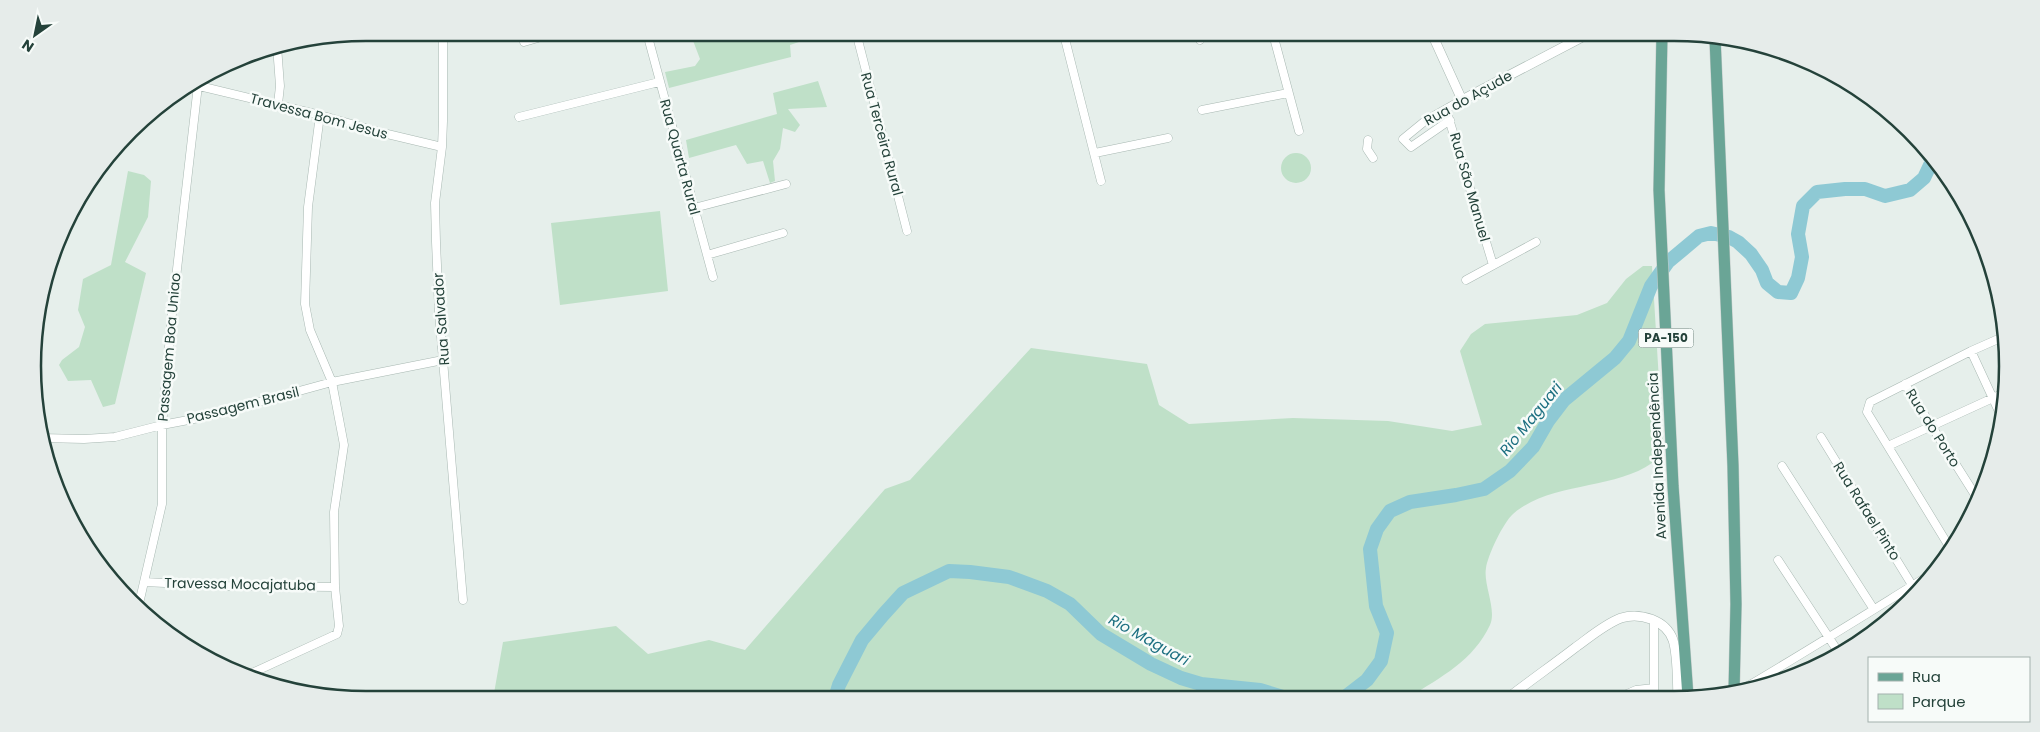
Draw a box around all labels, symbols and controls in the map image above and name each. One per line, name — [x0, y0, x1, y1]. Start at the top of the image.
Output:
north arrow — [10, 10, 60, 60]
text: N — [18, 35, 38, 57]
street label: Rua do Açude — [1420, 65, 1516, 130]
street label: Rua Terceira Rural — [856, 70, 908, 198]
street label: Travessa Bom Jesus — [248, 88, 390, 144]
street label: Rua Quarta Rural — [655, 97, 705, 217]
street label: Rua São Manuel — [1445, 130, 1495, 244]
street label: Passagem Boa Uniao — [153, 272, 185, 422]
street label: Rua Salvador — [428, 272, 454, 366]
road number: PA-150 — [1638, 328, 1694, 348]
street label: Avenida Independência — [1643, 372, 1671, 540]
water label: Rio Maguari — [1494, 377, 1567, 460]
street label: Passagem Brasil — [185, 381, 301, 429]
street label: Rua do Porto — [1901, 385, 1965, 471]
street label: Rua Rafael Pinto — [1829, 458, 1905, 564]
street label: Travessa Mocajatuba — [164, 573, 316, 595]
water label: Rio Maguari — [1105, 609, 1194, 670]
legend — [1868, 657, 2030, 722]
text: Rua — [1912, 666, 1941, 687]
text: Parque — [1912, 691, 1965, 712]

